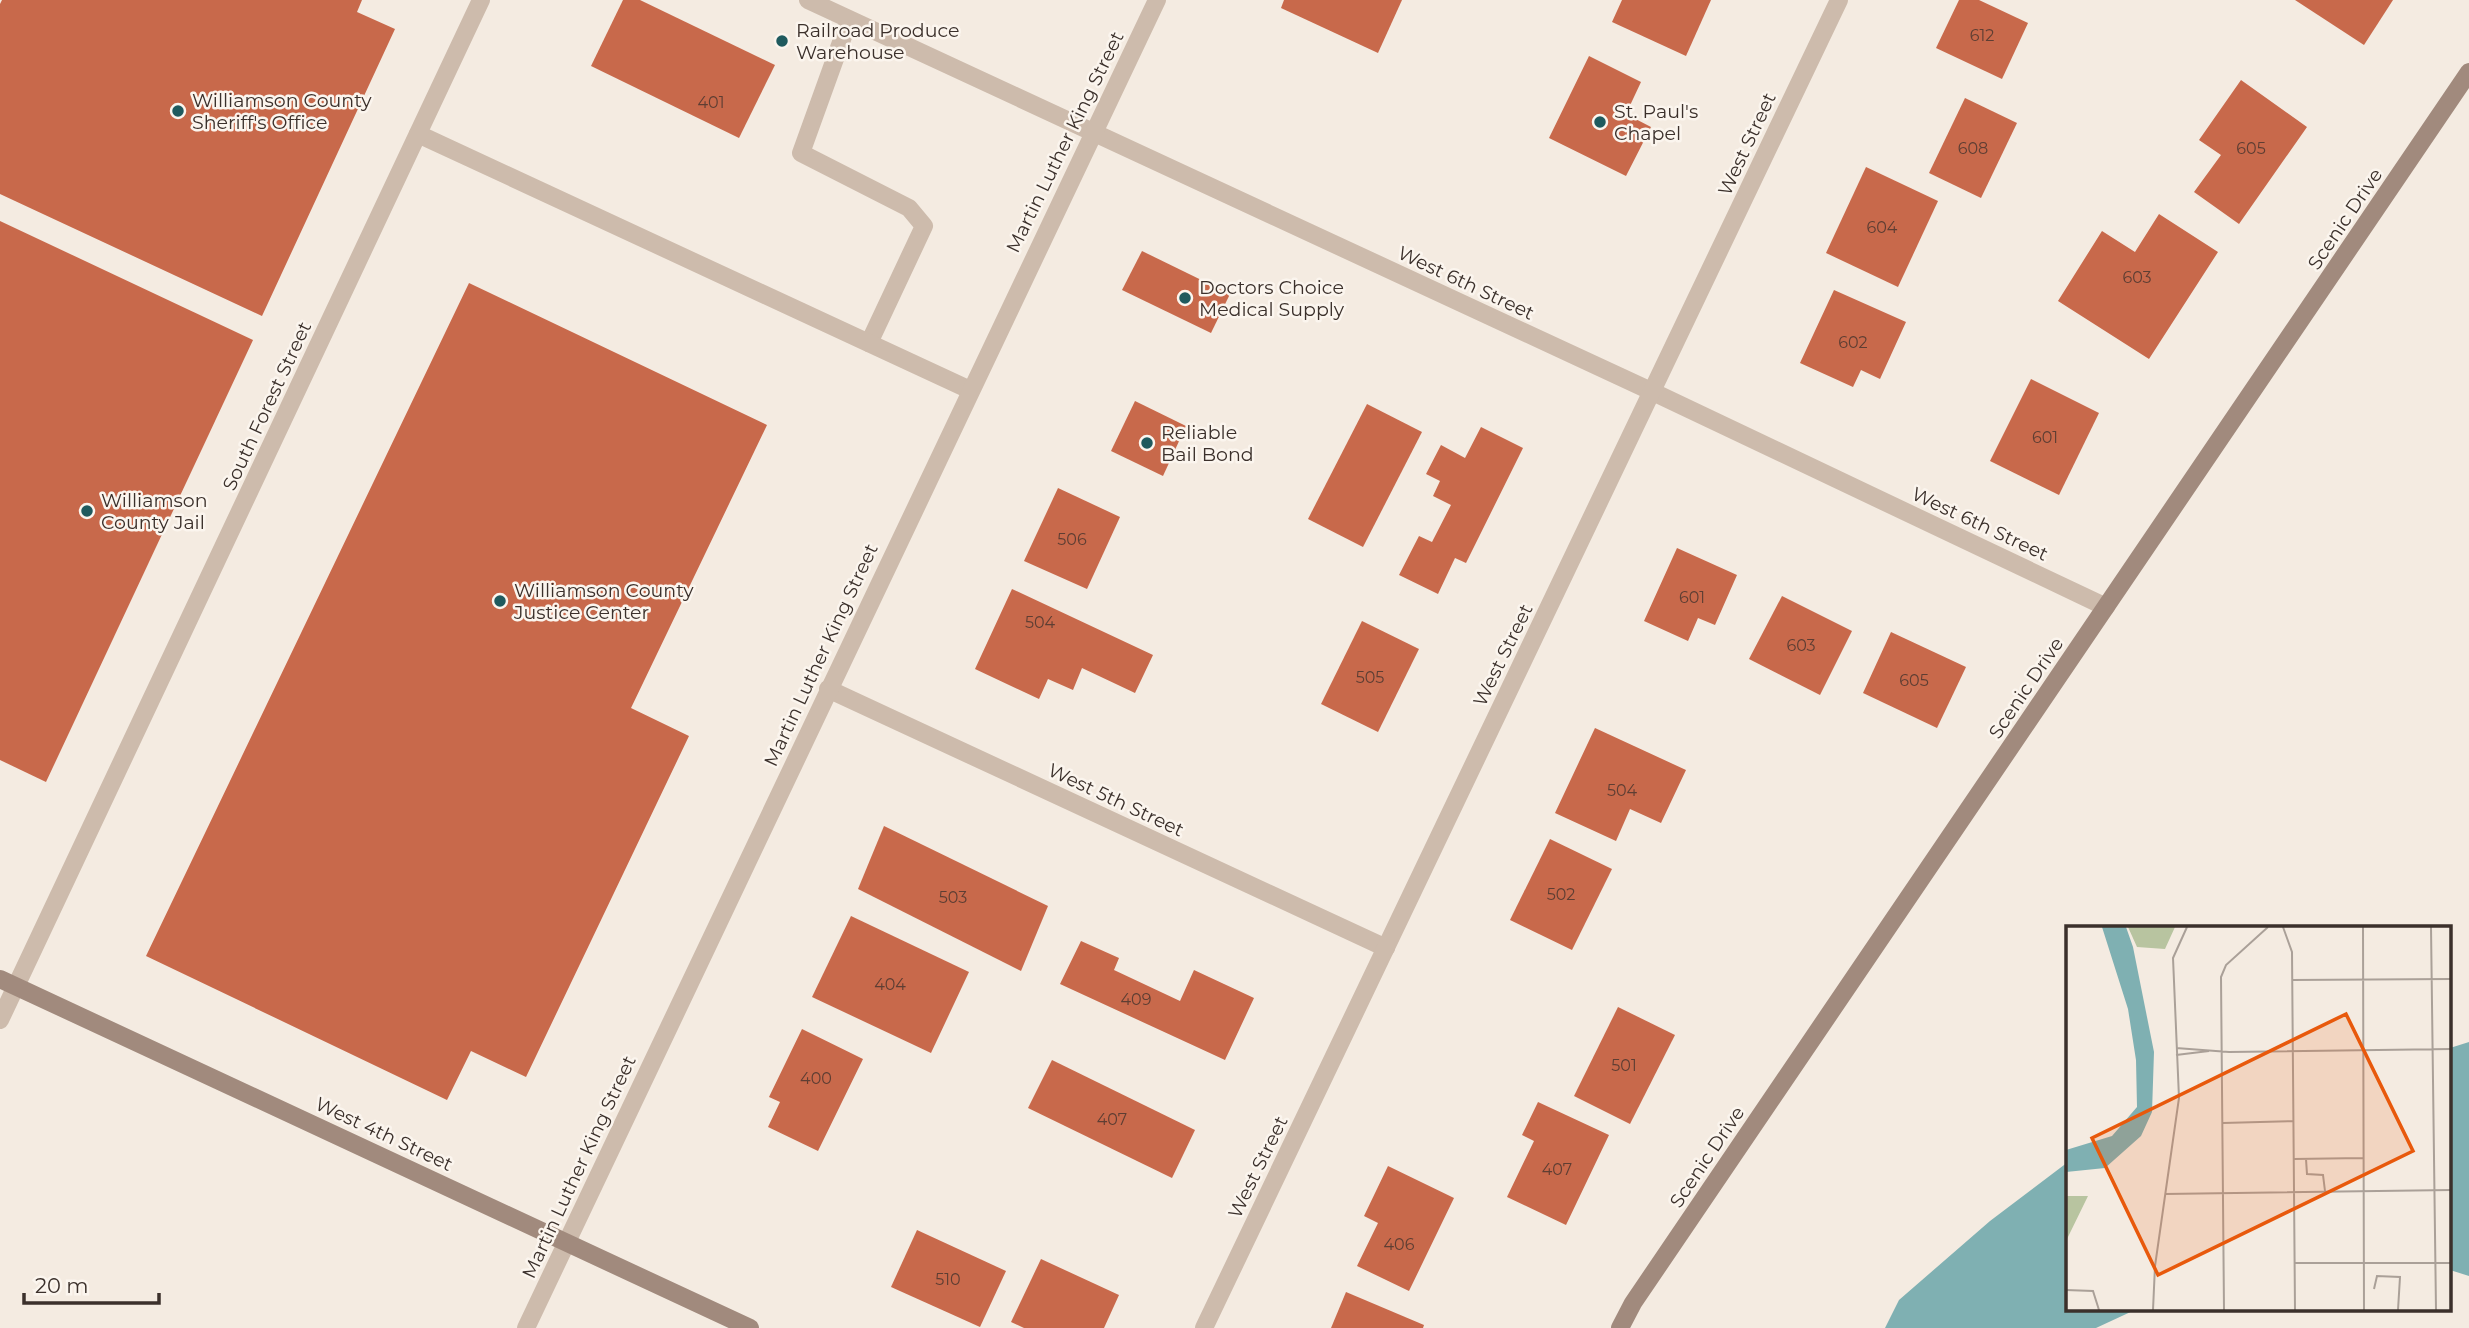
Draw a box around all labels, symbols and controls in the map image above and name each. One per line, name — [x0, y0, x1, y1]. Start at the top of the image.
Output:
place label: Railroad Produce Warehouse — [796, 19, 960, 64]
house number: 612 — [1970, 26, 1994, 45]
street label: Martin Luther King Street — [1001, 27, 1129, 256]
marker: Railroad Produce Warehouse — [774, 33, 790, 49]
place label: Williamson County Sheriff's Office — [192, 89, 372, 134]
street label: West Street — [1713, 89, 1781, 199]
house number: 401 — [698, 93, 724, 112]
place label: St. Paul's Chapel — [1614, 100, 1698, 145]
marker: Williamson County Sheriff's Office — [170, 103, 186, 119]
marker: St. Paul's Chapel — [1592, 114, 1608, 130]
house number: 608 — [1958, 139, 1988, 158]
house number: 605 — [2236, 139, 2266, 158]
street label: Scenic Drive — [2303, 164, 2387, 274]
house number: 604 — [1867, 218, 1898, 237]
street label: West 6th Street — [1394, 241, 1538, 325]
house number: 603 — [2122, 268, 2152, 287]
place label: Doctors Choice Medical Supply — [1199, 276, 1345, 321]
marker: Doctors Choice Medical Supply — [1177, 290, 1193, 306]
street label: South Forest Street — [218, 318, 316, 494]
house number: 602 — [1838, 333, 1868, 352]
place label: Reliable Bail Bond — [1161, 421, 1254, 466]
house number: 601 — [2032, 428, 2058, 447]
marker: Reliable Bail Bond — [1139, 435, 1155, 451]
street label: West 6th Street — [1908, 482, 2052, 566]
place label: Williamson County Jail — [101, 489, 208, 534]
marker: Williamson County Jail — [79, 503, 95, 519]
house number: 506 — [1057, 530, 1087, 549]
street label: Martin Luther King Street — [759, 540, 883, 770]
place label: Williamson County Justice Center — [513, 579, 694, 624]
house number: 601 — [1679, 588, 1705, 607]
marker: Williamson County Justice Center — [492, 593, 508, 609]
street label: West Street — [1468, 600, 1538, 710]
house number: 504 — [1025, 613, 1056, 632]
street label: Scenic Drive — [1984, 633, 2068, 743]
house number: 603 — [1786, 636, 1816, 655]
house number: 505 — [1356, 668, 1384, 687]
house number: 605 — [1899, 671, 1929, 690]
street label: West 5th Street — [1044, 758, 1188, 842]
house number: 504 — [1607, 781, 1638, 800]
house number: 502 — [1547, 885, 1575, 904]
house number: 503 — [939, 888, 967, 907]
inset map — [2066, 926, 2452, 1310]
house number: 404 — [874, 975, 906, 994]
house number: 409 — [1121, 990, 1151, 1009]
street label: Martin Luther King Street — [517, 1052, 641, 1282]
house number: 501 — [1611, 1056, 1637, 1075]
house number: 400 — [800, 1069, 832, 1088]
street label: West 4th Street — [312, 1092, 457, 1176]
street label: Scenic Drive — [1665, 1102, 1749, 1212]
house number: 407 — [1097, 1110, 1127, 1129]
street label: West Street — [1223, 1112, 1293, 1222]
house number: 407 — [1542, 1160, 1572, 1179]
house number: 406 — [1384, 1235, 1415, 1254]
scale bar — [24, 1262, 159, 1306]
house number: 510 — [935, 1270, 961, 1289]
text: 20 m — [35, 1273, 89, 1298]

